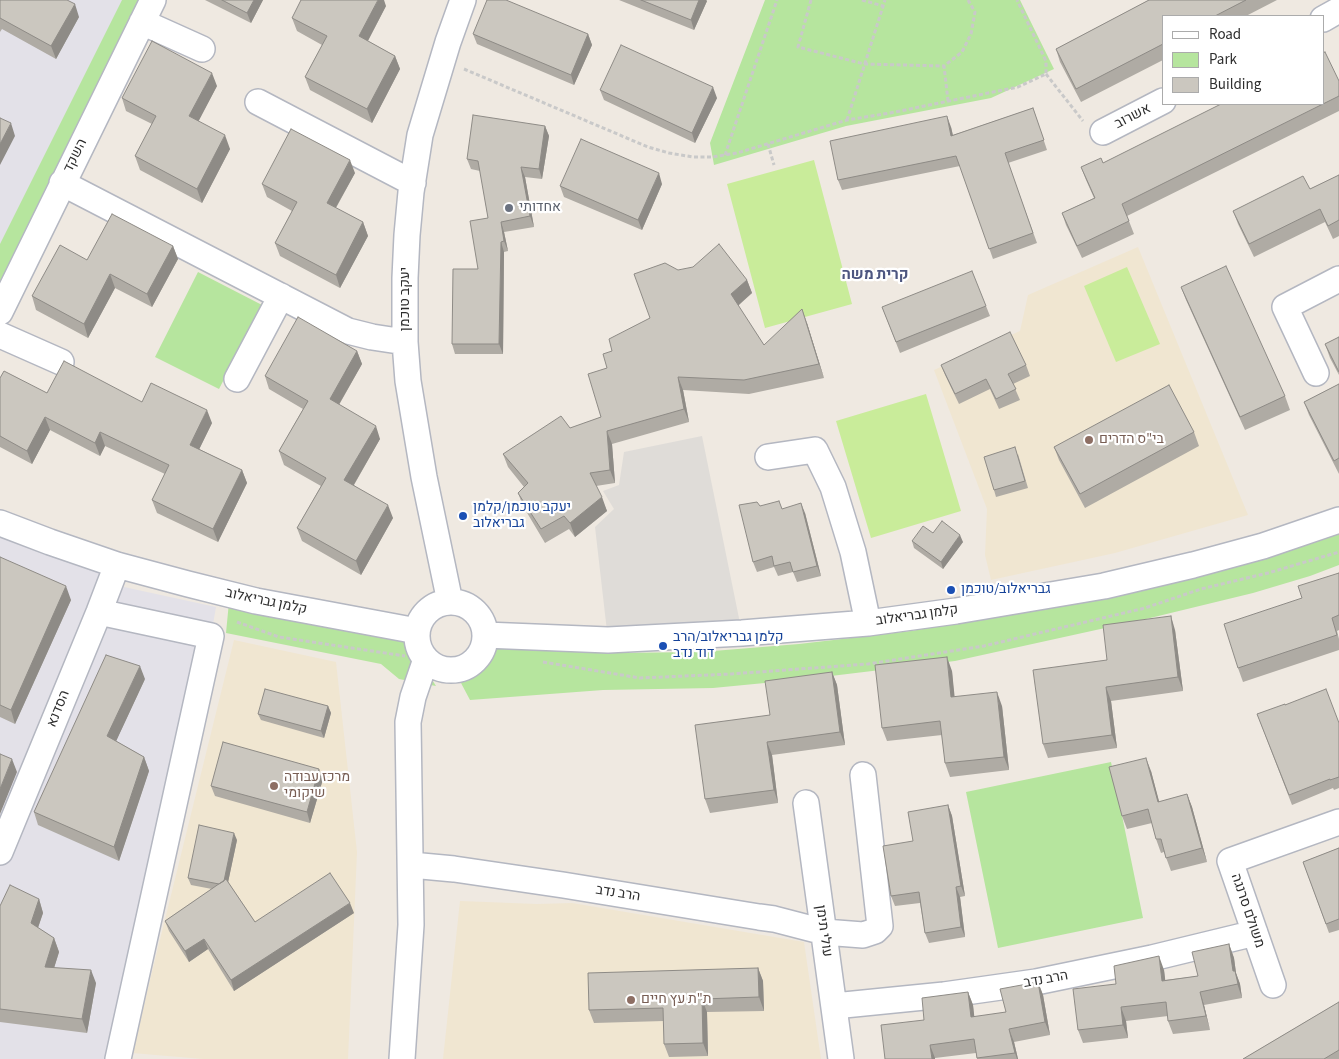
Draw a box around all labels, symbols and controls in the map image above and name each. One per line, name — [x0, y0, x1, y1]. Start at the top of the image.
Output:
legend — [1162, 15, 1324, 105]
text: Road — [1209, 24, 1241, 45]
text: Park — [1209, 49, 1237, 70]
text: Building — [1209, 74, 1261, 95]
street label: אשרוב — [1112, 101, 1154, 133]
street label: השקד — [61, 136, 91, 176]
place label: אחדותי — [519, 200, 561, 216]
marker: אחדותי — [503, 202, 515, 214]
street label: יעקב טוכמן — [398, 267, 414, 331]
district label: קרית משה — [841, 267, 909, 285]
place label: בי"ס הדרים — [1099, 432, 1164, 448]
marker: בי"ס הדרים — [1083, 434, 1095, 446]
place label: יעקב טוכמן/קלמן גבריאלוב — [473, 500, 571, 532]
marker: יעקב טוכמן/קלמן גבריאלוב — [457, 510, 469, 522]
place label: גבריאלוב/טוכמן — [961, 582, 1051, 598]
marker: גבריאלוב/טוכמן — [945, 584, 957, 596]
street label: קלמן גבריאלוב — [224, 585, 308, 619]
street label: קלמן גבריאלוב — [875, 602, 959, 630]
place label: קלמן גבריאלוב/הרב דוד נדב — [673, 630, 784, 662]
marker: קלמן גבריאלוב/הרב דוד נדב — [657, 640, 669, 652]
street label: הסדנא — [44, 688, 74, 730]
place label: מרכז עבודה שיקומי — [284, 770, 350, 802]
marker: מרכז עבודה שיקומי — [268, 780, 280, 792]
street label: משולם סרנגה — [1226, 872, 1268, 950]
street label: הרב נדב — [594, 882, 642, 906]
street label: עולי תימן — [811, 904, 835, 958]
street label: הרב נדב — [1022, 968, 1070, 992]
place label: ת"ת עץ חיים — [641, 992, 711, 1008]
marker: ת"ת עץ חיים — [625, 994, 637, 1006]

